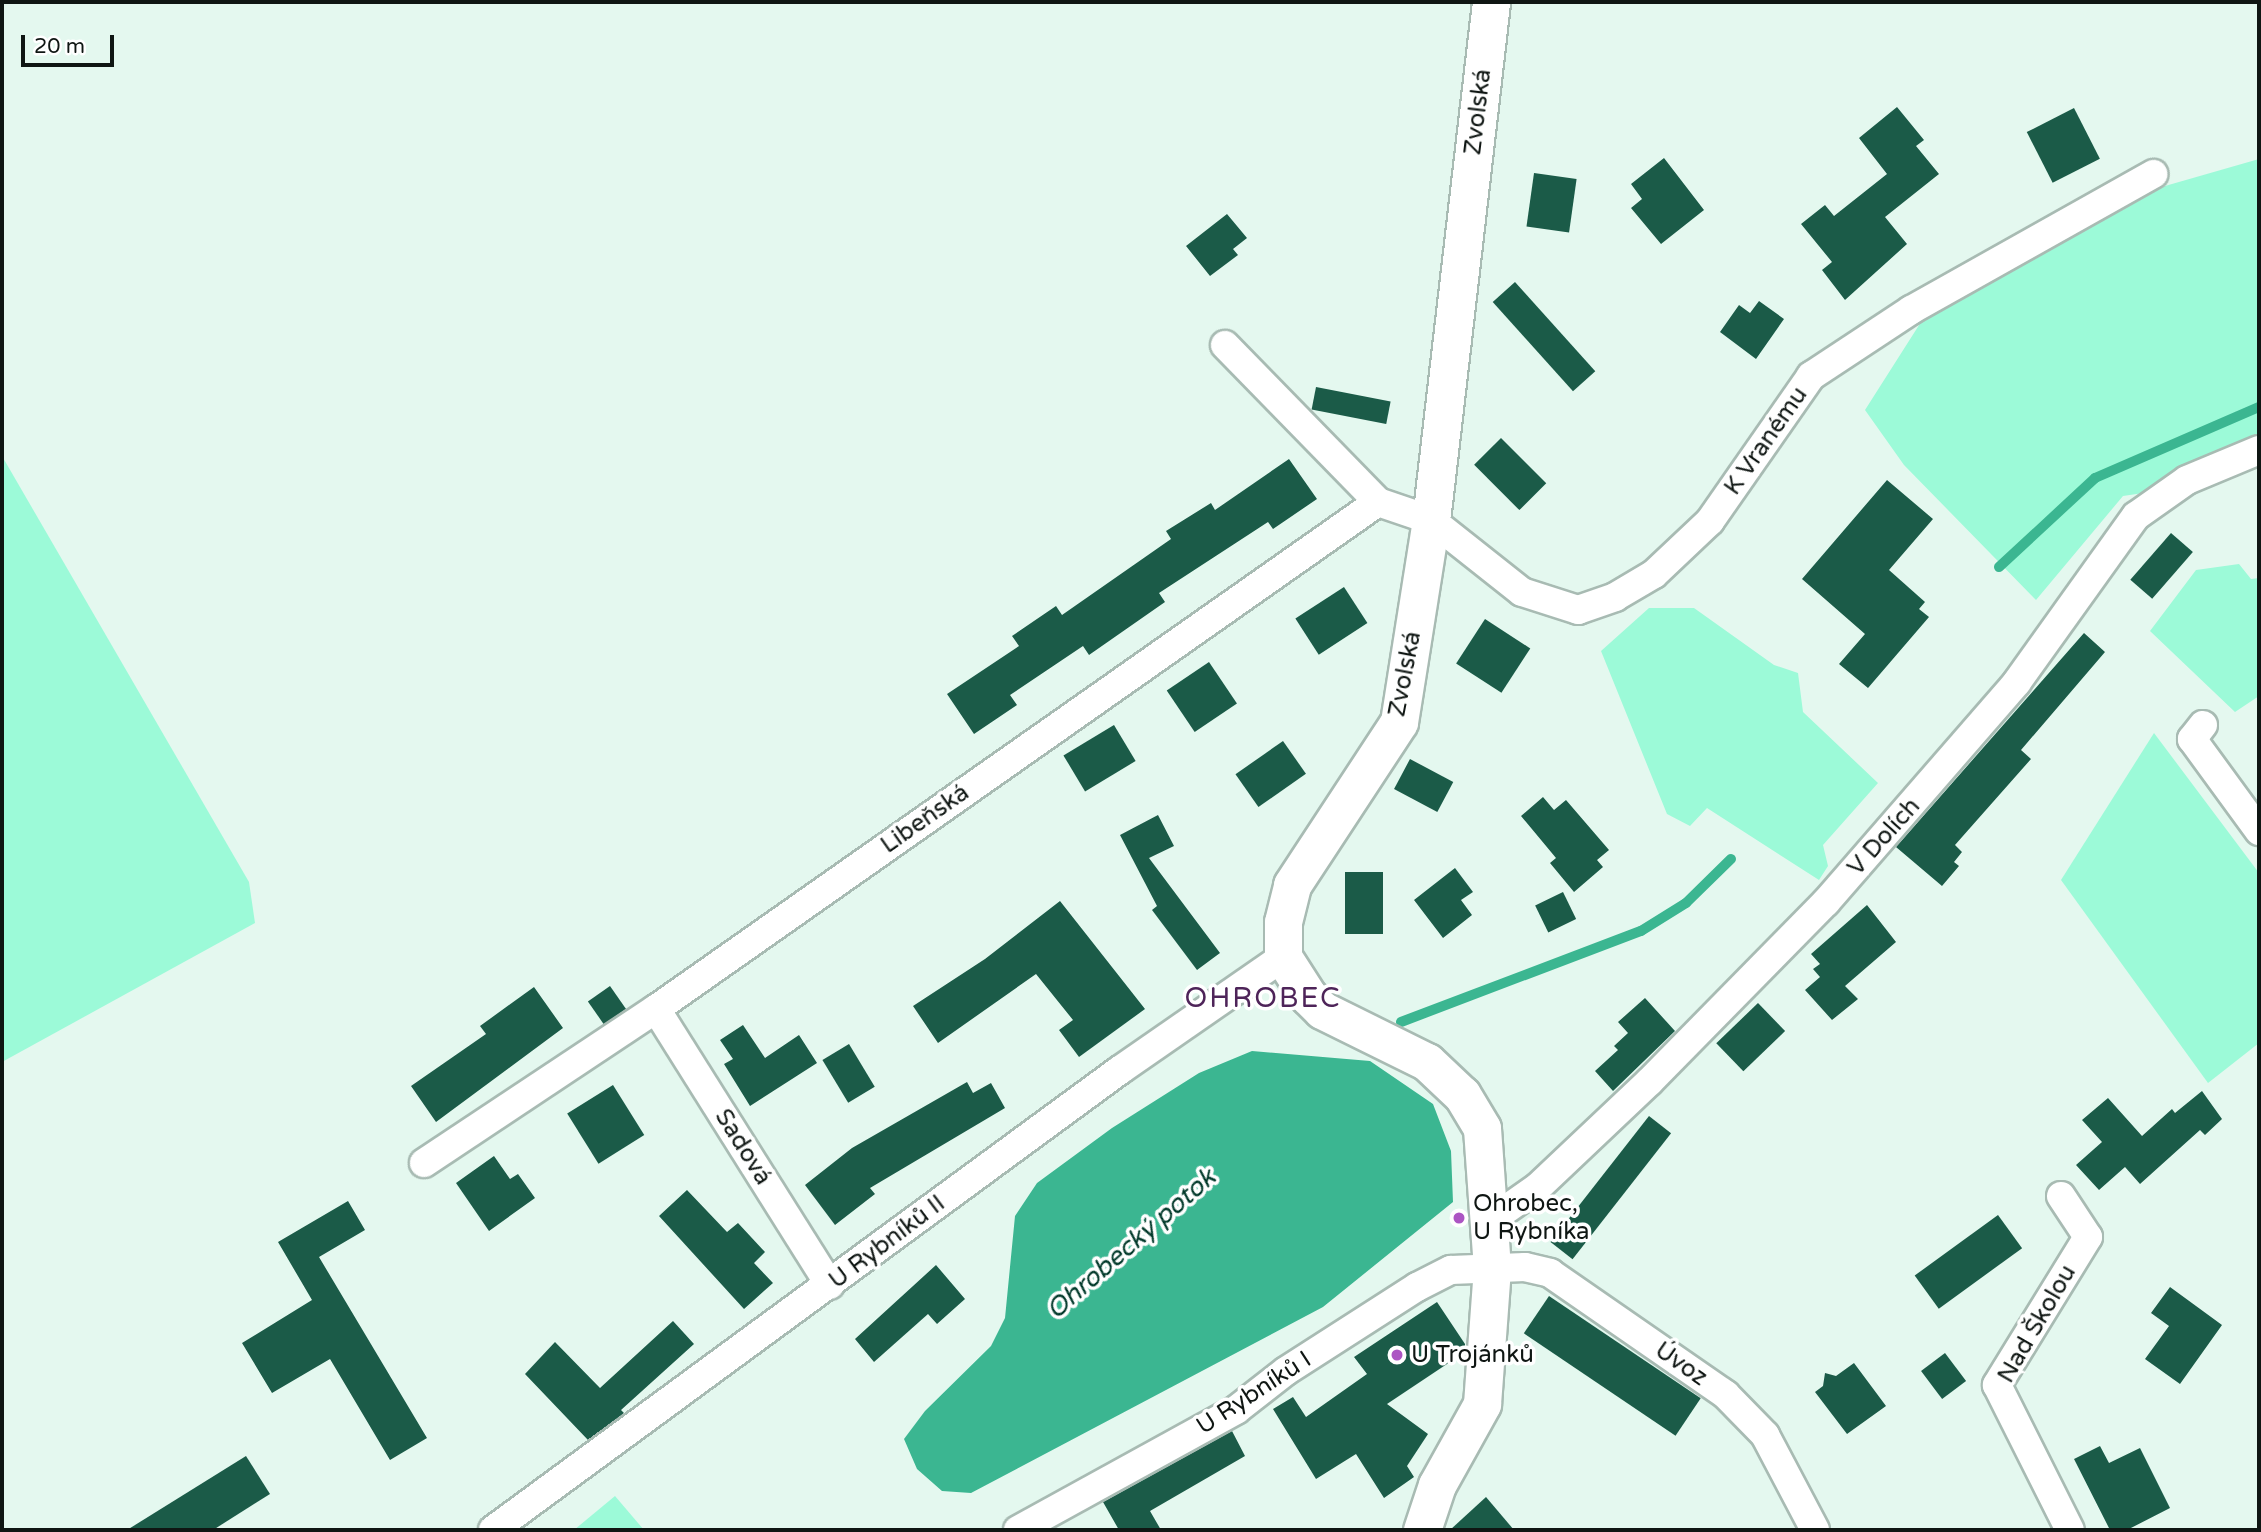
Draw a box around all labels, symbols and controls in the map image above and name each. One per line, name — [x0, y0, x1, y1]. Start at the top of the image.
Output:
scale bar — [24, 21, 117, 65]
text: 20 m — [34, 34, 85, 59]
street label: Zvolská — [1458, 67, 1498, 157]
street label: K Vranému — [1718, 381, 1814, 501]
street label: Zvolská — [1383, 629, 1427, 719]
street label: Libeňská — [875, 778, 975, 860]
street label: V Dolích — [1842, 792, 1926, 882]
district label: OHROBEC — [1185, 981, 1341, 1015]
street label: Sadová — [709, 1104, 777, 1190]
water label: Ohrobecký potok — [1040, 1162, 1222, 1326]
street label: U Rybníků II — [823, 1189, 951, 1295]
place label: Ohrobec, U Rybníka — [1473, 1190, 1589, 1246]
marker: Ohrobec, U Rybníka — [1451, 1210, 1467, 1226]
street label: Nad Školou — [1992, 1260, 2082, 1388]
street label: Úvoz — [1649, 1336, 1713, 1392]
place label: U Trojánků — [1411, 1341, 1534, 1369]
street label: U Rybníků I — [1191, 1345, 1317, 1441]
marker: U Trojánků — [1389, 1347, 1405, 1363]

